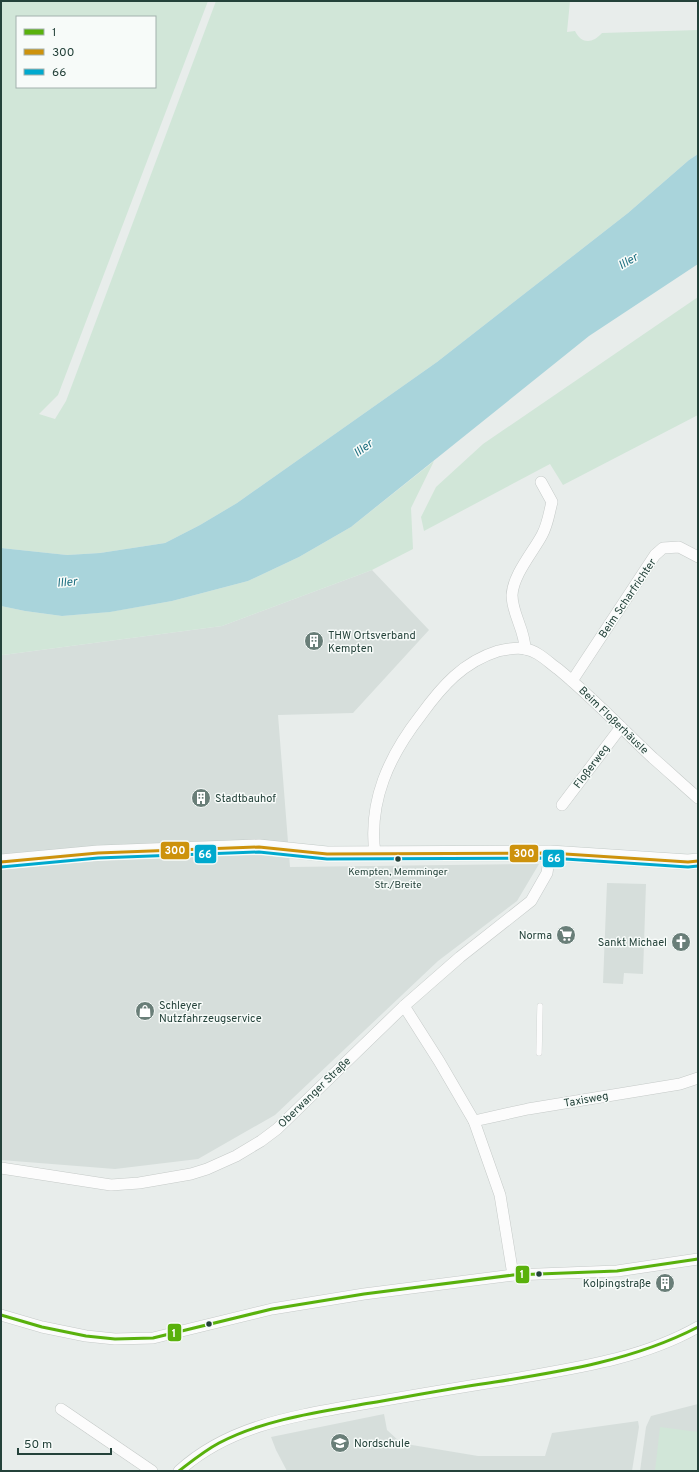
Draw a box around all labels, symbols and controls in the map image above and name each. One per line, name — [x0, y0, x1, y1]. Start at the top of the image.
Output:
legend — [16, 16, 156, 88]
text: 1 — [52, 25, 56, 41]
text: 300 — [52, 45, 74, 61]
text: 66 — [52, 65, 66, 81]
water label: Iller — [616, 249, 642, 274]
water label: Iller — [351, 436, 378, 461]
street label: Beim Scharfrichter — [596, 556, 660, 641]
water label: Iller — [56, 574, 79, 592]
place label: THW Ortsverband Kempten — [328, 629, 416, 656]
building icon: THW Ortsverband Kempten — [303, 630, 325, 652]
street label: Beim Floßerhäusle — [575, 684, 651, 758]
street label: Floßerweg — [571, 742, 613, 791]
building icon: Stadtbauhof — [190, 787, 212, 809]
place label: Stadtbauhof — [215, 792, 276, 806]
line badge: 300 — [160, 841, 190, 860]
text: 300 — [165, 844, 185, 858]
line badge: 66 — [194, 844, 217, 864]
line badge: 300 — [509, 844, 539, 863]
text: 300 — [514, 847, 534, 861]
text: 66 — [198, 848, 212, 862]
line badge: 66 — [542, 849, 565, 868]
text: 66 — [547, 852, 561, 866]
marker: Kempten, Memminger Str./Breite — [393, 854, 403, 864]
place label: Kempten, Memminger Str./Breite — [348, 866, 448, 892]
supermarket icon: Norma — [555, 924, 577, 946]
place label: Norma — [519, 929, 552, 943]
church icon: Sankt Michael — [670, 931, 692, 953]
place label: Sankt Michael — [598, 936, 667, 950]
place label: Schleyer Nutzfahrzeugservice — [159, 999, 262, 1026]
shop icon: Schleyer Nutzfahrzeugservice — [134, 1000, 156, 1022]
street label: Oberwanger Straße — [275, 1054, 354, 1131]
street label: Taxisweg — [563, 1089, 610, 1111]
line badge: 1 — [515, 1265, 530, 1284]
text: 1 — [520, 1268, 524, 1282]
unlabelled marker — [534, 1269, 544, 1279]
building icon: Kolpingstraße — [654, 1272, 676, 1294]
place label: Kolpingstraße — [583, 1277, 651, 1291]
unlabelled marker — [204, 1319, 214, 1329]
line badge: 1 — [167, 1323, 182, 1342]
text: 1 — [172, 1327, 176, 1341]
scale bar — [18, 1430, 111, 1456]
school or university icon: Nordschule — [329, 1432, 351, 1454]
text: 50 m — [24, 1437, 52, 1453]
place label: Nordschule — [354, 1437, 410, 1451]

